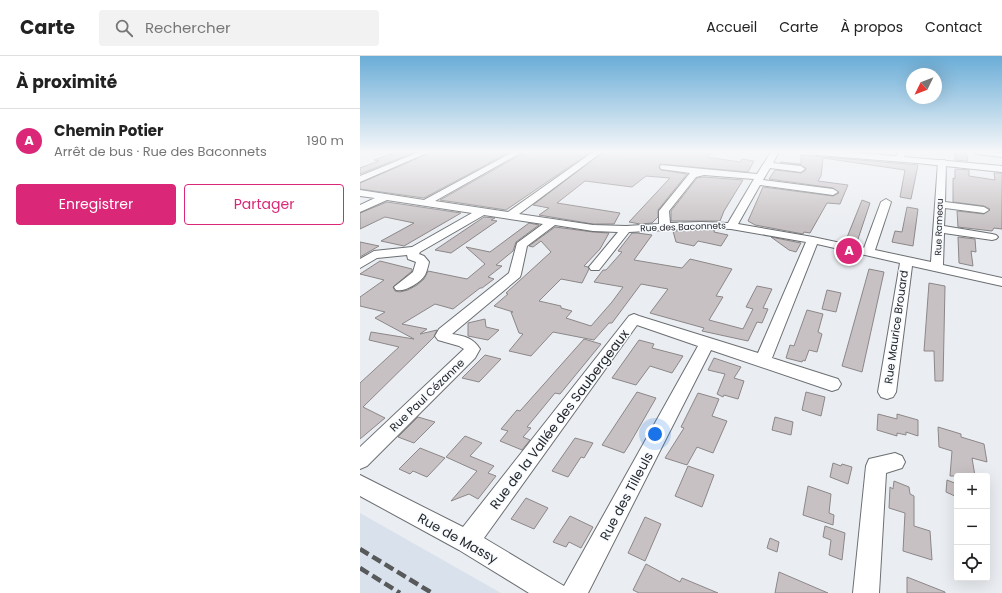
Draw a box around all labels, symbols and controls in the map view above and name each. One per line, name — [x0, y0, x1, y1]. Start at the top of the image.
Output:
search box — [99, 10, 379, 46]
text: Carte — [20, 14, 75, 41]
icon: search — [113, 17, 135, 39]
text: Rechercher — [145, 17, 231, 38]
text: Accueil — [706, 17, 757, 37]
text: Carte — [779, 17, 819, 37]
text: À propos — [841, 17, 903, 37]
text: Contact — [925, 17, 982, 37]
north arrow — [906, 68, 942, 104]
text: À proximité — [16, 70, 117, 94]
text: Chemin Potier — [54, 120, 163, 141]
text: A — [24, 131, 34, 150]
text: 190 m — [307, 131, 344, 150]
text: Arrêt de bus · Rue des Baconnets — [54, 142, 267, 161]
button: Enregistrer — [16, 184, 176, 225]
button: Partager — [184, 184, 344, 225]
street label: Rue Rameau — [932, 198, 946, 256]
street label: Rue des Baconnets — [640, 219, 726, 234]
pin: A — [836, 236, 862, 266]
street label: Rue Maurice Brouard — [880, 269, 912, 385]
street label: Rue de la Vallée des Saubergeaux — [485, 325, 634, 513]
street label: Rue Paul Cézanne — [386, 355, 468, 435]
your location — [645, 424, 665, 444]
street label: Rue des Tilleuls — [595, 448, 658, 544]
map controls — [954, 473, 990, 581]
button: + — [954, 473, 990, 509]
street label: Rue de Massy — [414, 509, 502, 569]
button: − — [954, 509, 990, 545]
button: locate — [954, 545, 990, 581]

